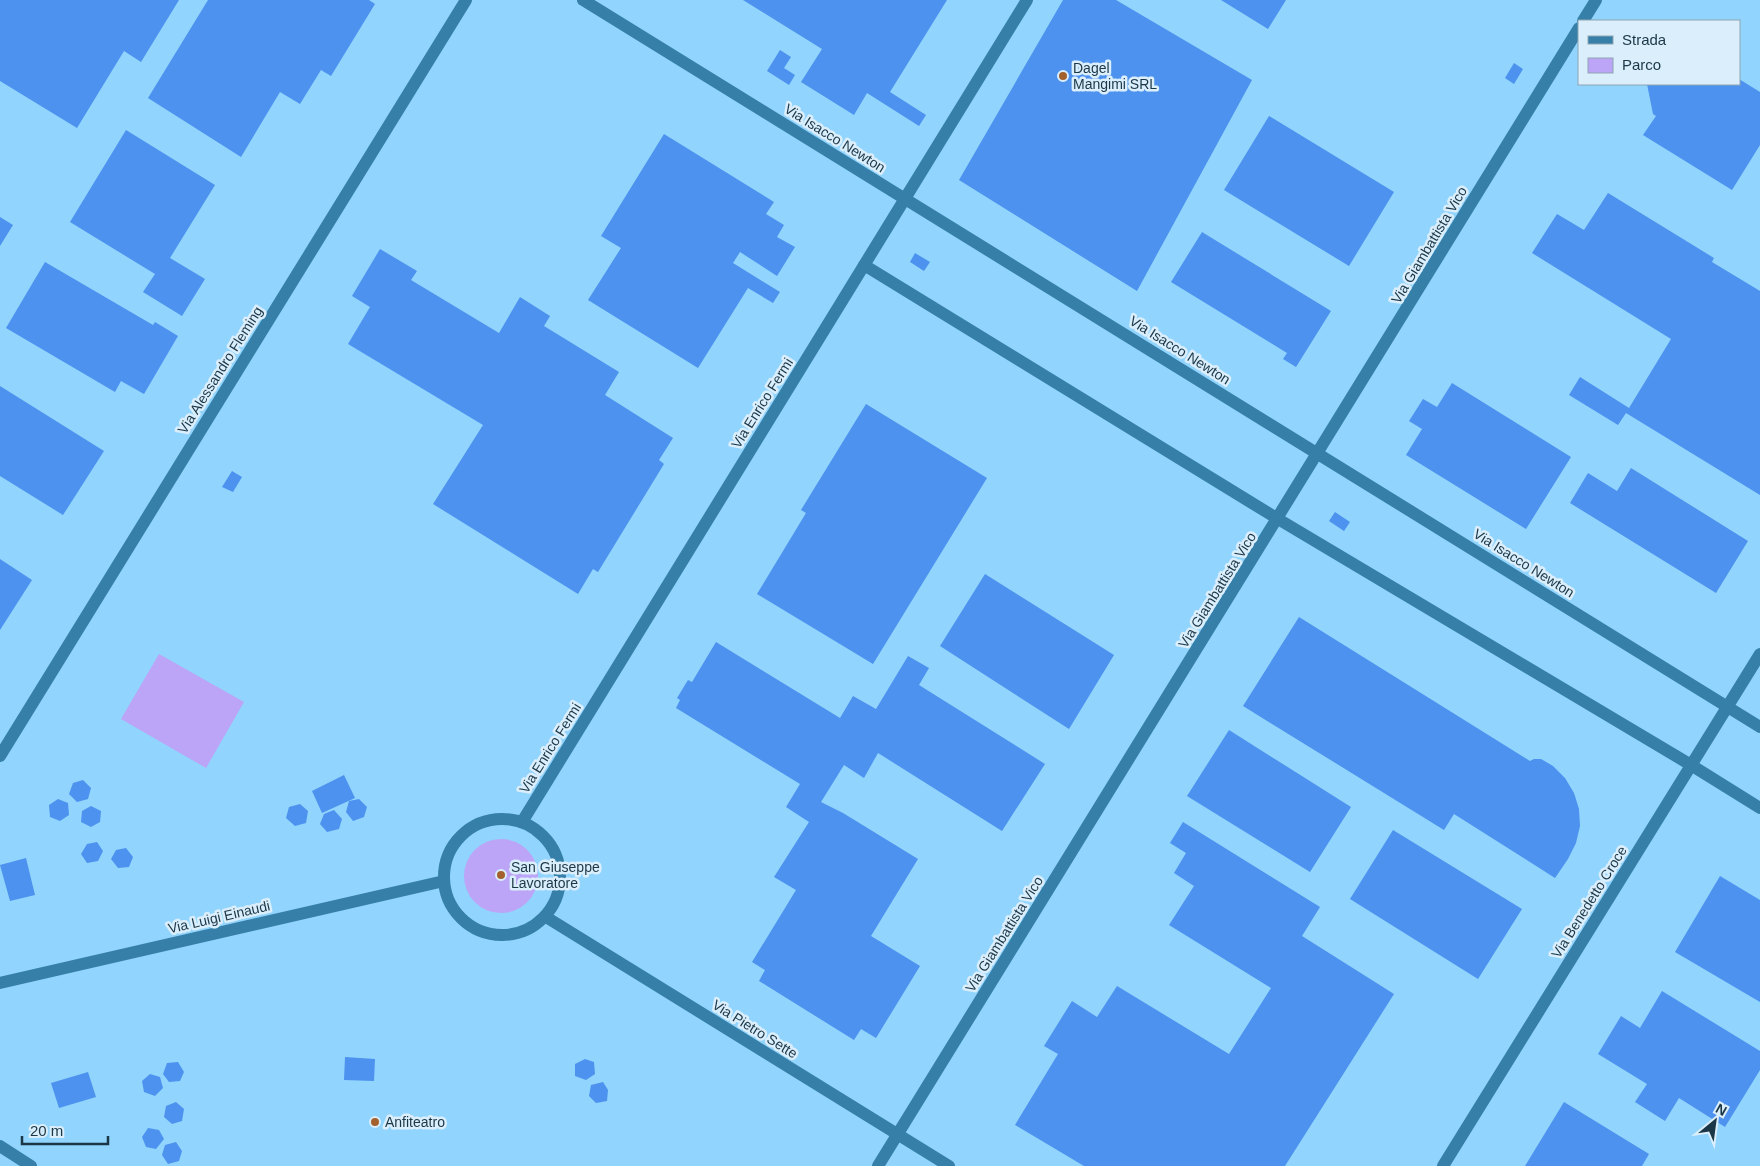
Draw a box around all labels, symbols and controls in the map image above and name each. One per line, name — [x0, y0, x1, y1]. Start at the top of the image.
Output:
legend — [1578, 20, 1740, 85]
text: Strada — [1622, 31, 1667, 48]
text: Parco — [1622, 56, 1661, 73]
place label: Dagel Mangimi SRL — [1073, 60, 1157, 92]
marker: Dagel Mangimi SRL — [1057, 70, 1069, 82]
street label: Via Isacco Newton — [782, 101, 888, 175]
street label: Via Giambattista Vico — [1388, 184, 1470, 306]
street label: Via Alessandro Fleming — [174, 304, 266, 436]
street label: Via Isacco Newton — [1127, 313, 1233, 387]
street label: Via Enrico Fermi — [728, 355, 796, 451]
street label: Via Isacco Newton — [1471, 526, 1577, 600]
street label: Via Giambattista Vico — [1175, 529, 1259, 651]
street label: Via Enrico Fermi — [516, 700, 584, 796]
street label: Via Benedetto Croce — [1548, 843, 1630, 961]
place label: San Giuseppe Lavoratore — [511, 859, 600, 891]
marker: San Giuseppe Lavoratore — [495, 869, 507, 881]
street label: Via Giambattista Vico — [962, 873, 1046, 995]
street label: Via Luigi Einaudi — [167, 898, 271, 936]
street label: Via Pietro Sette — [710, 997, 801, 1062]
north arrow — [1690, 1096, 1740, 1146]
text: N — [1713, 1100, 1730, 1119]
scale bar — [22, 1114, 109, 1146]
place label: Anfiteatro — [385, 1114, 445, 1130]
marker: Anfiteatro — [369, 1116, 381, 1128]
text: 20 m — [30, 1122, 63, 1139]

